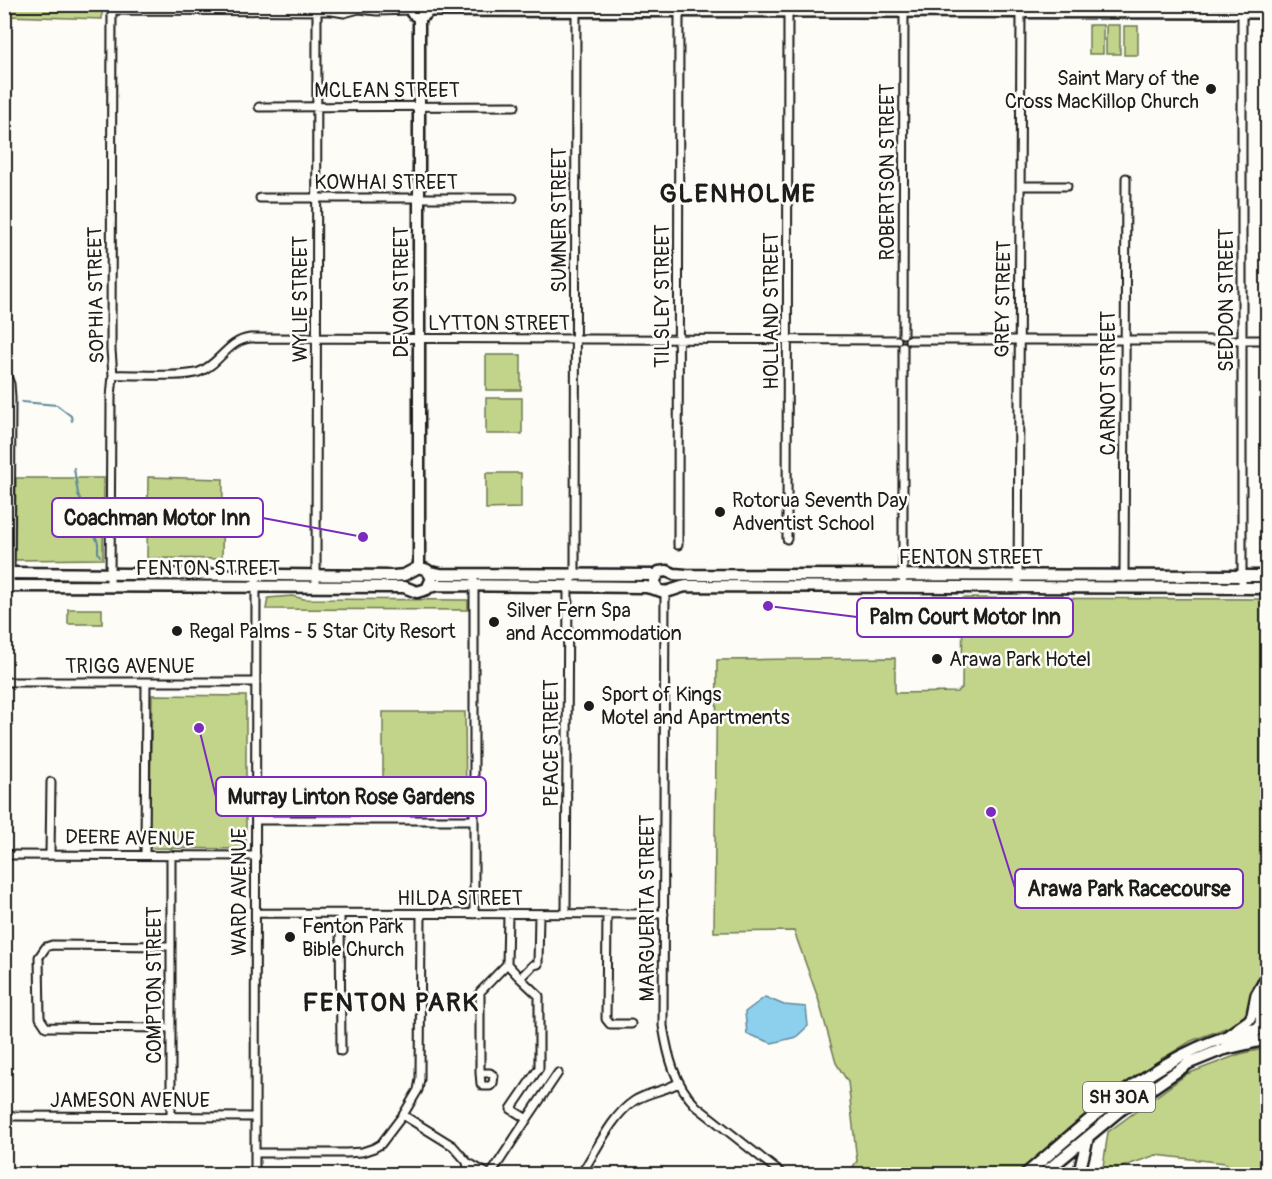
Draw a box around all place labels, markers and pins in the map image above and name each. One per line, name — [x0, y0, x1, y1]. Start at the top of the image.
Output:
place label: Saint Mary of the Cross MacKillop Church — [1005, 66, 1199, 114]
marker: Saint Mary of the Cross MacKillop Church — [1204, 82, 1218, 96]
place label: Rotorua Seventh Day Adventist School — [732, 488, 908, 536]
callout: Coachman Motor Inn — [52, 498, 263, 537]
marker: Rotorua Seventh Day Adventist School — [713, 505, 727, 519]
place label: Silver Fern Spa and Accommodation — [506, 598, 682, 646]
callout: Palm Court Motor Inn — [857, 598, 1073, 637]
marker: Silver Fern Spa and Accommodation — [487, 615, 501, 629]
place label: Regal Palms - 5 Star City Resort — [189, 619, 457, 644]
marker: Regal Palms - 5 Star City Resort — [170, 624, 184, 638]
place label: Arawa Park Hotel — [949, 647, 1091, 672]
marker: Arawa Park Hotel — [930, 652, 944, 666]
place label: Sport of Kings Motel and Apartments — [601, 682, 790, 730]
marker: Sport of Kings Motel and Apartments — [582, 699, 596, 713]
callout: Murray Linton Rose Gardens — [216, 777, 486, 816]
callout: Arawa Park Racecourse — [1015, 869, 1243, 908]
place label: Fenton Park Bible Church — [302, 914, 404, 962]
marker: Fenton Park Bible Church — [283, 930, 297, 944]

